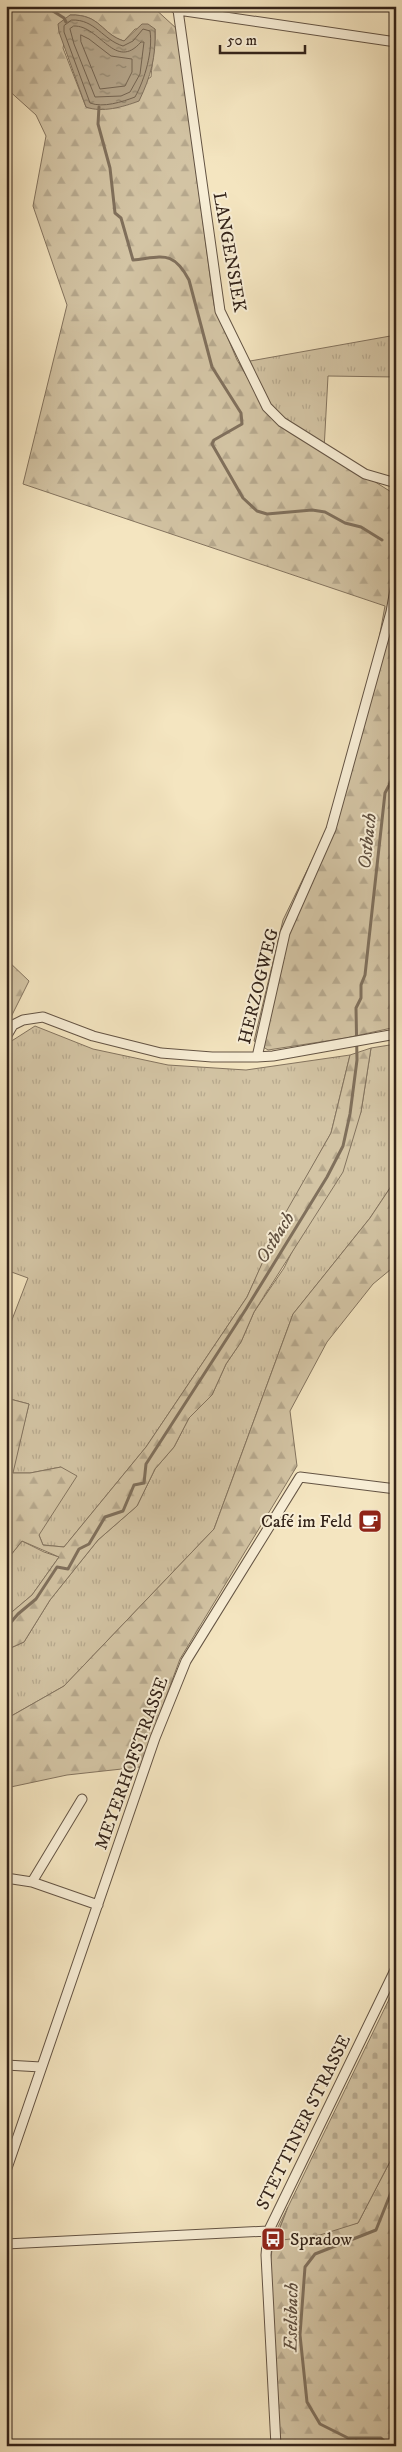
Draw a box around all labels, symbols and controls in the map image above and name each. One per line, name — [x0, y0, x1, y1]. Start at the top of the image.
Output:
scale bar — [220, 22, 304, 54]
text: 50 m — [227, 31, 257, 50]
street label: LANGENSIEK — [208, 190, 250, 314]
water label: Ostbach — [353, 812, 382, 870]
street label: HERZOGWEG — [234, 926, 284, 1046]
water label: Ostbach — [251, 1208, 300, 1268]
cafe icon: Café im Feld — [357, 1508, 383, 1534]
place label: Café im Feld — [261, 1511, 352, 1533]
street label: MEYERHOFSTRASSE — [90, 1674, 174, 1853]
street label: STETTINER STRASSE — [252, 2031, 356, 2214]
bus stop icon: Spradow — [260, 2226, 286, 2252]
place label: Spradow — [290, 2229, 352, 2251]
water label: Eselsbach — [279, 2282, 304, 2353]

